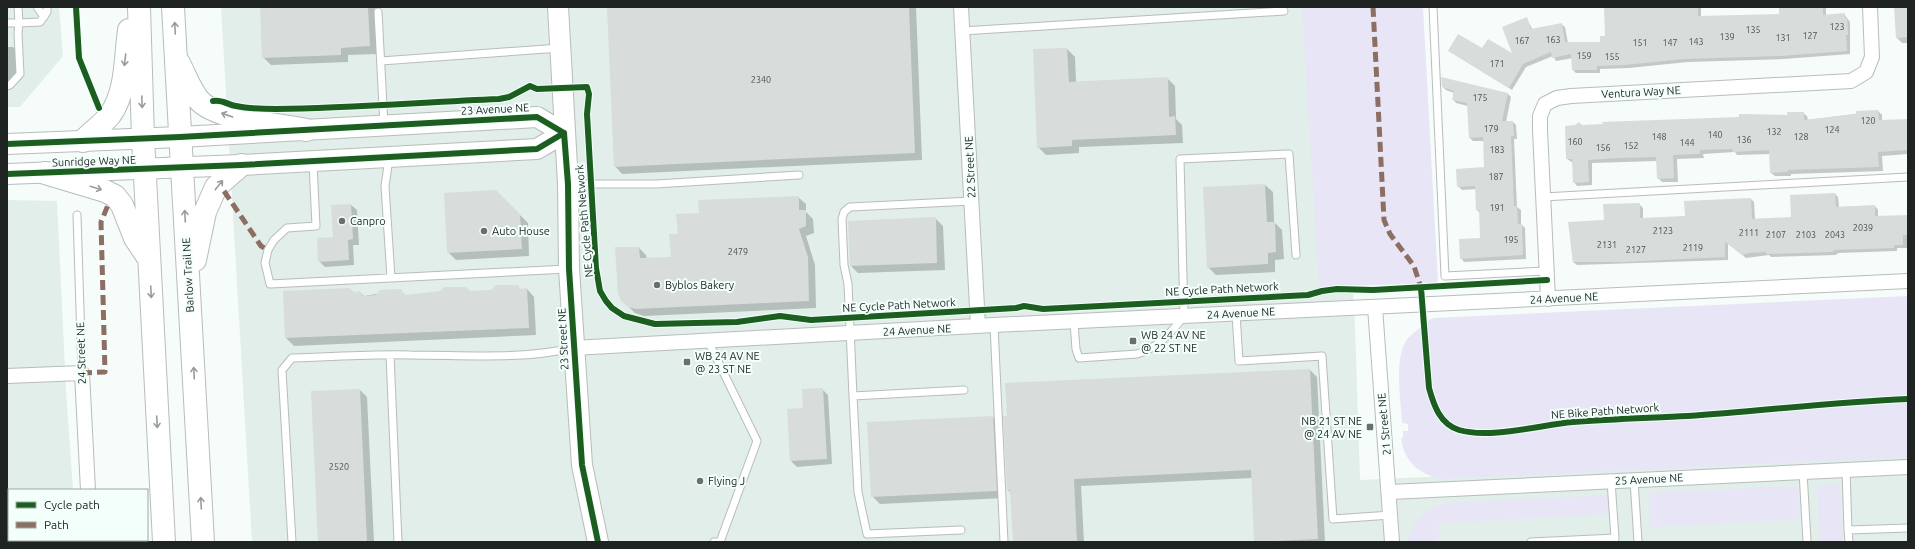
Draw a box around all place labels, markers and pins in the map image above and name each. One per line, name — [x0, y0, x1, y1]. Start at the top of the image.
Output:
place label: Canpro — [350, 215, 386, 227]
marker: Canpro — [337, 216, 347, 226]
place label: Auto House — [492, 225, 550, 237]
marker: Auto House — [479, 226, 489, 236]
place label: Byblos Bakery — [665, 279, 735, 291]
marker: Byblos Bakery — [652, 280, 662, 290]
place label: WB 24 AV NE @ 22 ST NE — [1141, 329, 1206, 354]
marker: WB 24 AV NE @ 22 ST NE — [1128, 336, 1138, 346]
place label: WB 24 AV NE @ 23 ST NE — [695, 350, 760, 375]
marker: WB 24 AV NE @ 23 ST NE — [682, 357, 692, 367]
place label: NB 21 ST NE @ 24 AV NE — [1301, 415, 1362, 440]
marker: NB 21 ST NE @ 24 AV NE — [1365, 422, 1375, 432]
place label: Flying J — [708, 475, 745, 487]
marker: Flying J — [695, 476, 705, 486]

